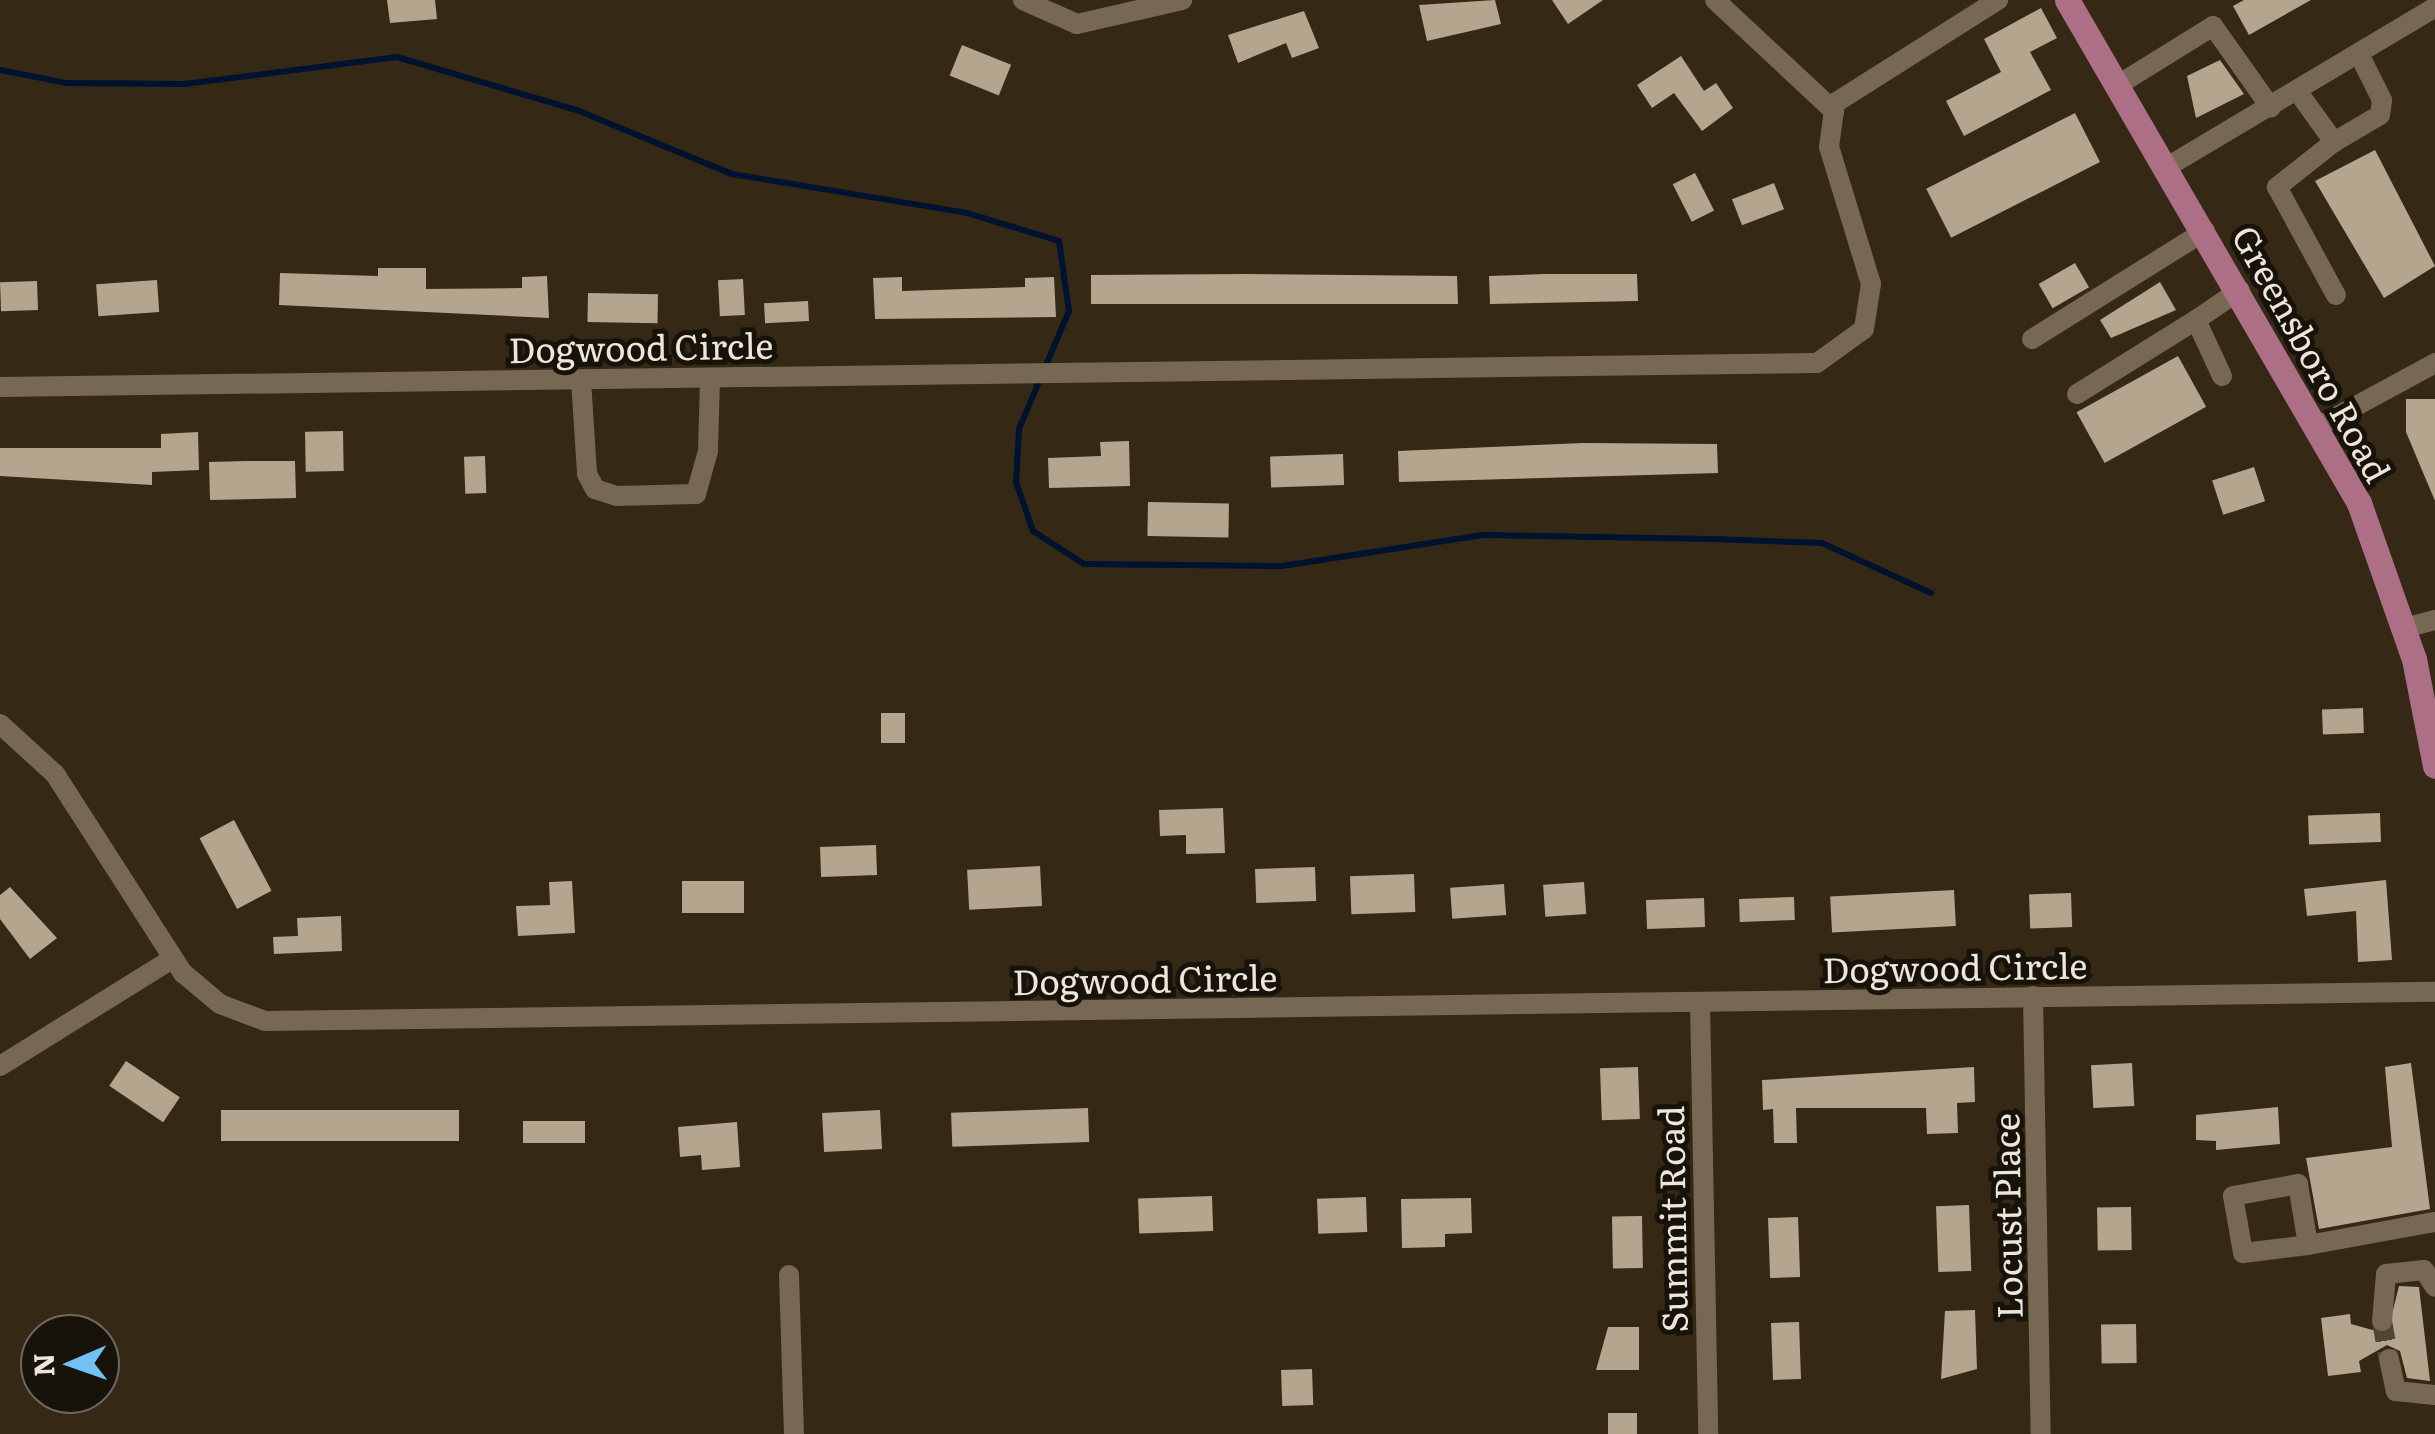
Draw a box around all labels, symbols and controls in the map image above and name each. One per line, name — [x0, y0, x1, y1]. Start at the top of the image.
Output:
street label: Greensboro Road — [2225, 218, 2401, 488]
street label: Dogwood Circle — [508, 323, 774, 369]
street label: Dogwood Circle — [1822, 943, 2088, 989]
street label: Dogwood Circle — [1012, 955, 1278, 1001]
street label: Summit Road — [1648, 1105, 1694, 1333]
street label: Locust Place — [1983, 1113, 2029, 1319]
north arrow — [20, 1314, 120, 1414]
text: N — [21, 1353, 63, 1377]

